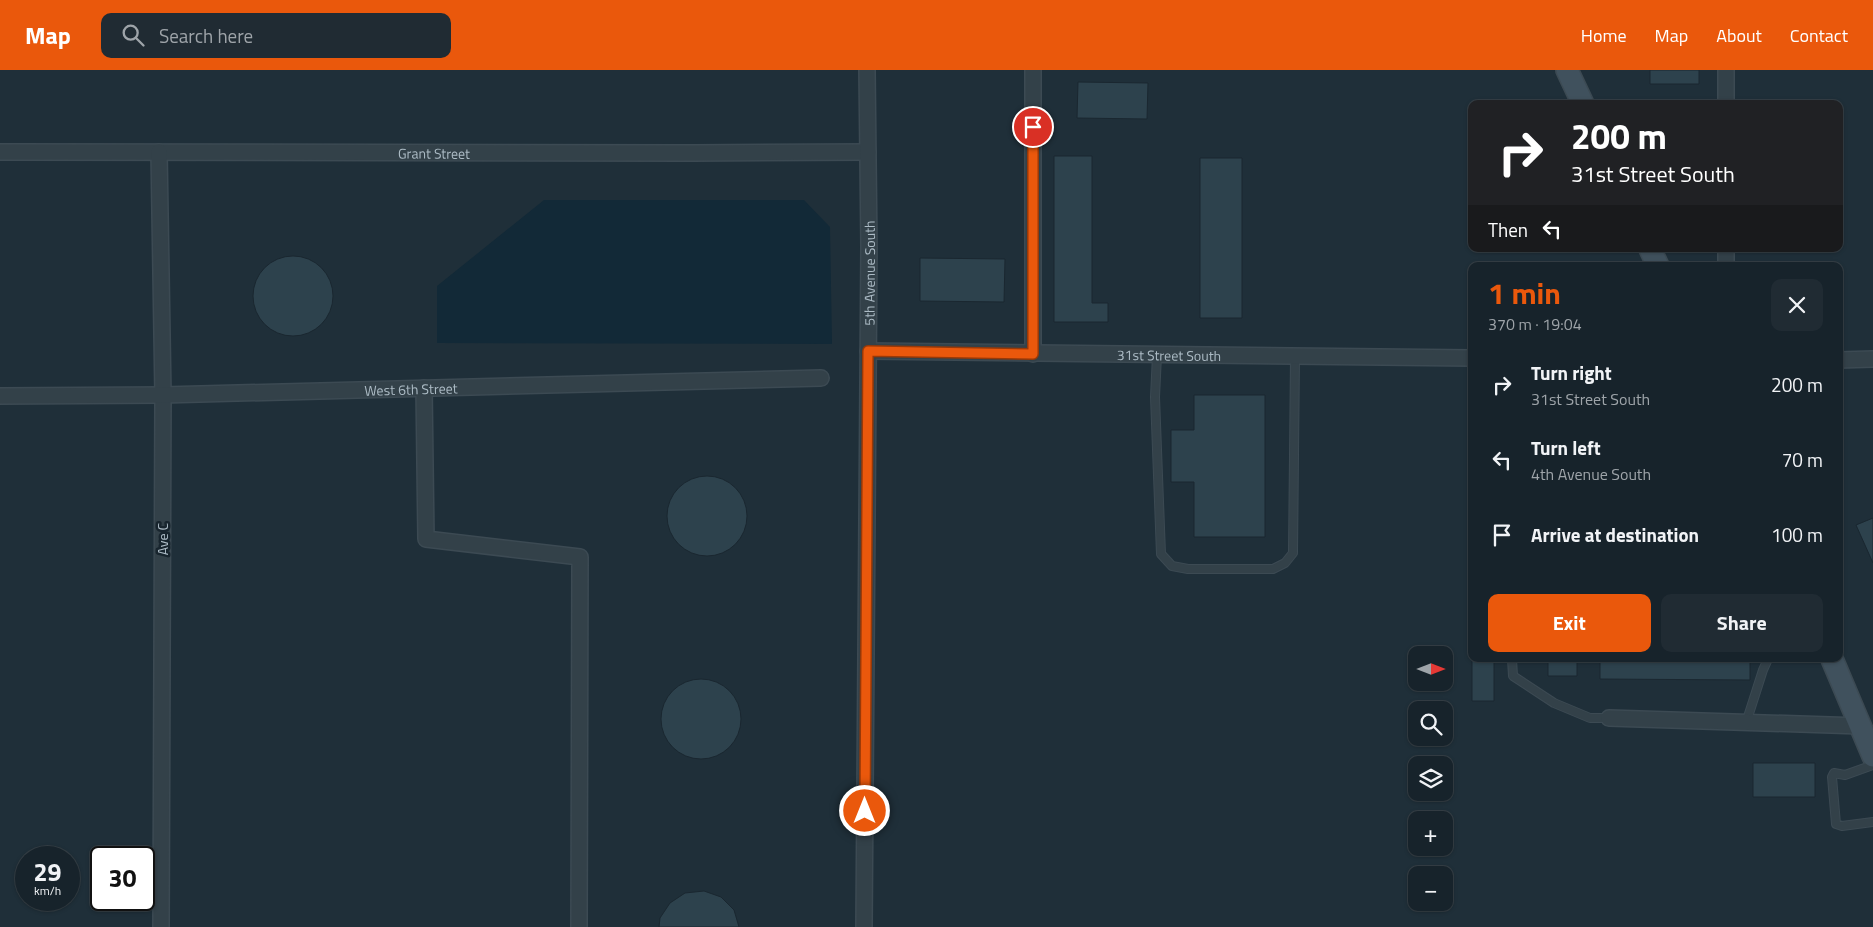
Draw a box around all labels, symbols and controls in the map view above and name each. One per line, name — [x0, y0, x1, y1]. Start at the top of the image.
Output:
search box — [101, 13, 451, 58]
text: Map — [25, 17, 71, 53]
icon: search — [119, 21, 147, 49]
text: Search here — [159, 21, 253, 50]
text: Home — [1581, 22, 1627, 49]
text: Map — [1655, 22, 1688, 49]
text: About — [1716, 22, 1762, 49]
text: Contact — [1790, 22, 1848, 49]
pin — [1012, 106, 1054, 148]
text: 200 m — [1571, 109, 1667, 163]
icon: arrive — [1019, 113, 1047, 141]
icon: right — [1488, 120, 1553, 185]
street label: Grant Street — [398, 142, 470, 163]
text: 31st Street South — [1571, 157, 1735, 191]
text: Then — [1488, 215, 1528, 244]
icon: left — [1538, 215, 1566, 243]
street label: 5th Avenue South — [858, 220, 880, 326]
text: 1 min — [1488, 270, 1561, 316]
button: close — [1771, 279, 1823, 331]
text: 370 m · 19:04 — [1488, 312, 1582, 336]
street label: 31st Street South — [1117, 343, 1221, 366]
text: Turn right — [1531, 358, 1612, 387]
text: 200 m — [1771, 370, 1823, 399]
icon: right — [1488, 371, 1516, 399]
street label: West 6th Street — [364, 377, 458, 400]
text: 31st Street South — [1531, 387, 1650, 411]
text: Turn left — [1531, 433, 1601, 462]
text: 70 m — [1782, 445, 1823, 474]
icon: left — [1488, 446, 1516, 474]
text: 4th Avenue South — [1531, 462, 1651, 486]
text: Arrive at destination — [1531, 520, 1699, 549]
text: 100 m — [1771, 520, 1823, 549]
icon: arrive — [1488, 521, 1516, 549]
street label: Ave C — [152, 522, 173, 555]
button: Exit — [1488, 594, 1651, 652]
button: Share — [1661, 594, 1823, 652]
north arrow — [1408, 646, 1452, 691]
map controls — [1408, 646, 1453, 911]
button: search — [1408, 701, 1453, 746]
button: layers — [1408, 756, 1453, 801]
position arrow — [838, 784, 890, 836]
button: + — [1408, 811, 1453, 856]
speed limit sign: 30 — [90, 846, 155, 911]
text: 29 — [33, 853, 62, 891]
button: − — [1408, 866, 1453, 911]
text: km/h — [34, 881, 61, 900]

